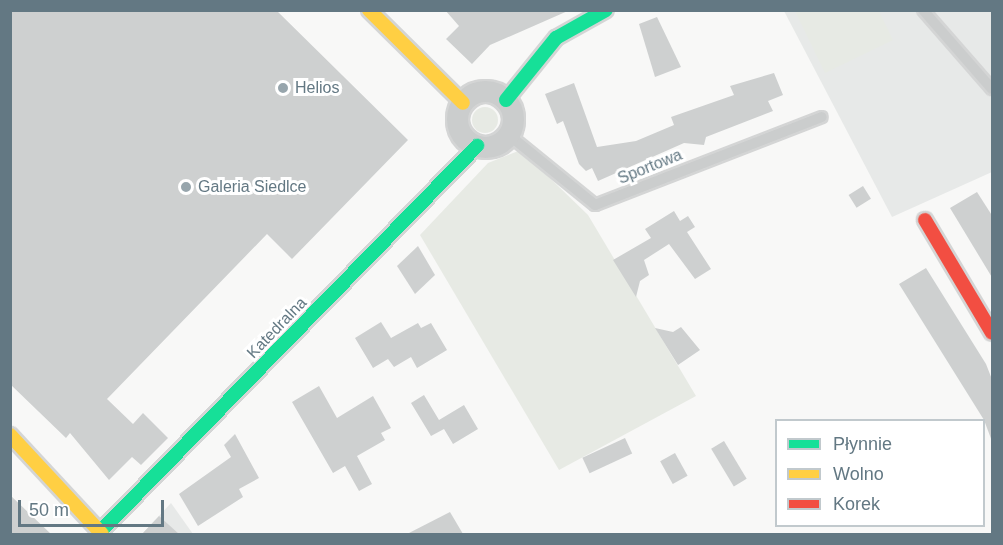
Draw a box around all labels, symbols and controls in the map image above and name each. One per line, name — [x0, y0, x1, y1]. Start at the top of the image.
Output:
place label: Helios — [295, 78, 339, 98]
marker: Helios — [276, 81, 290, 95]
street label: Sportowa — [615, 145, 685, 189]
place label: Galeria Siedlce — [198, 177, 306, 197]
marker: Galeria Siedlce — [179, 180, 193, 194]
street label: Katedralna — [243, 293, 311, 363]
legend — [775, 419, 985, 527]
text: Płynnie — [833, 434, 892, 454]
text: Wolno — [833, 464, 884, 484]
scale bar — [21, 488, 166, 526]
text: Korek — [833, 494, 880, 514]
text: 50 m — [29, 500, 69, 520]

